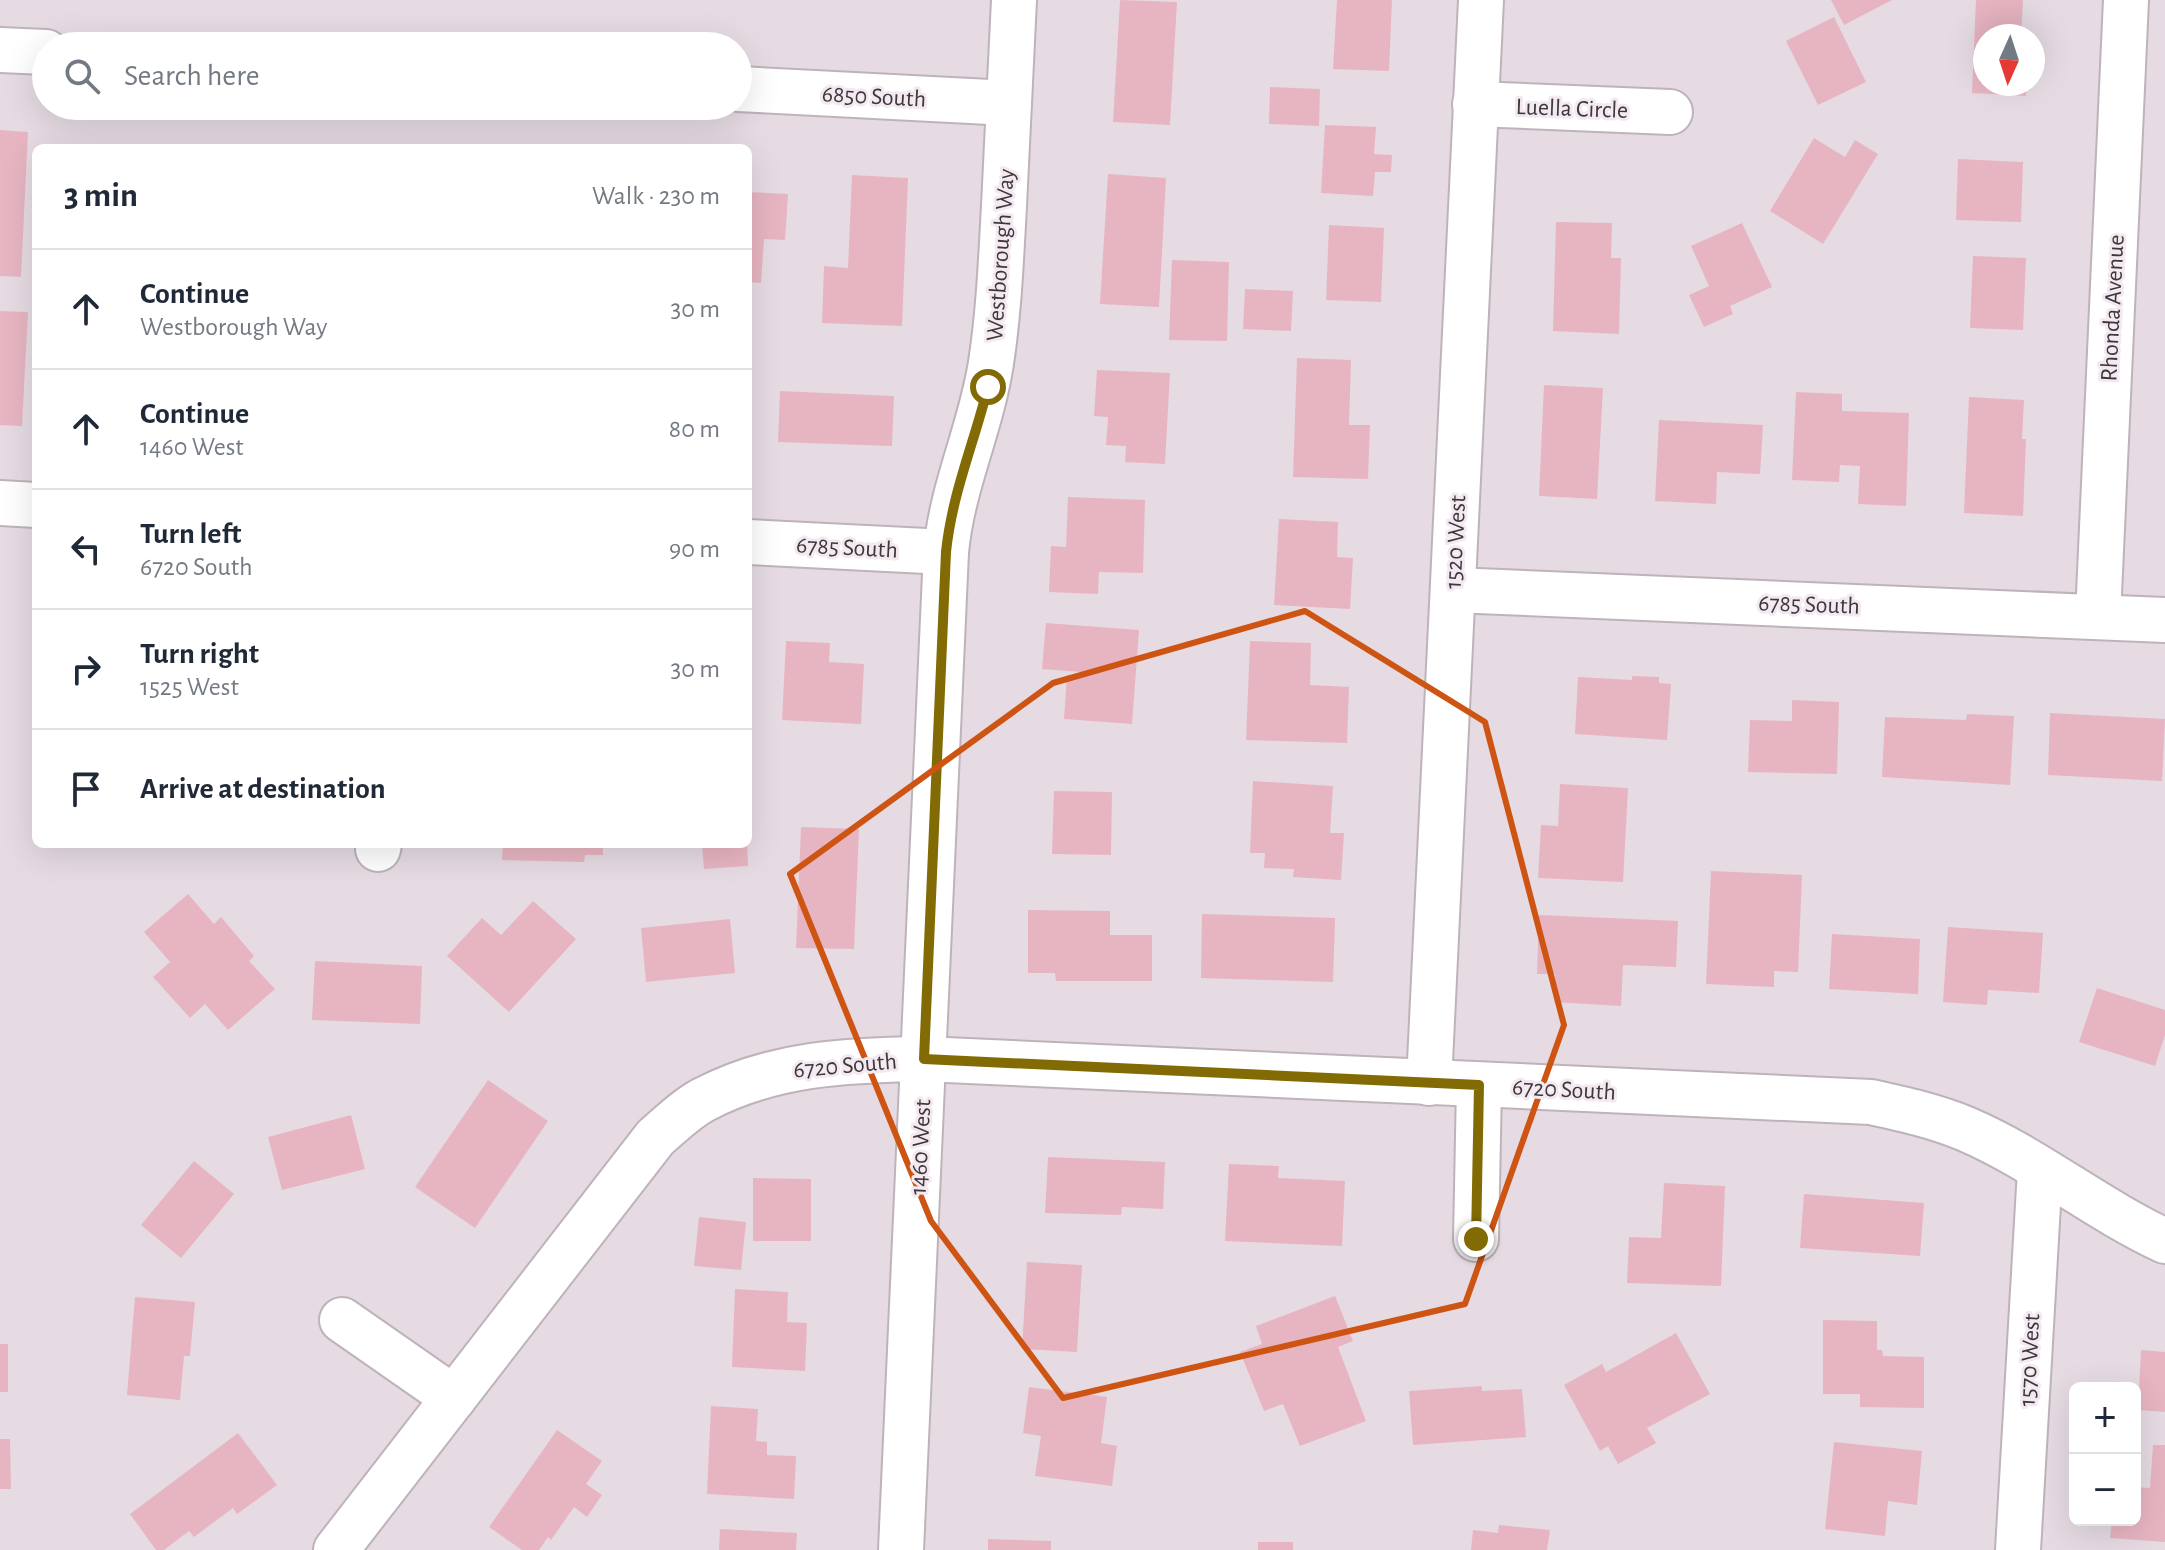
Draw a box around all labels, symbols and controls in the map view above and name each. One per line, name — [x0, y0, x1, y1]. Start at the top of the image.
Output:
north arrow — [1973, 24, 2045, 96]
search box — [32, 32, 752, 120]
icon: search — [60, 54, 104, 98]
text: Search here — [124, 61, 260, 91]
street label: 6850 South — [821, 82, 927, 112]
street label: Luella Circle — [1515, 95, 1629, 123]
street label: Westborough Way — [983, 168, 1019, 342]
text: 3 min — [64, 179, 138, 213]
text: Walk · 230 m — [592, 183, 720, 209]
street label: Rhonda Avenue — [2097, 234, 2129, 382]
text: Continue — [140, 279, 249, 309]
icon: ahead — [64, 287, 108, 331]
text: 30 m — [670, 296, 720, 322]
text: Westborough Way — [140, 314, 327, 340]
route start — [970, 369, 1006, 405]
text: Continue — [140, 399, 249, 429]
icon: ahead — [64, 407, 108, 451]
text: 80 m — [669, 416, 720, 442]
text: 1460 West — [140, 434, 244, 460]
street label: 1520 West — [1442, 494, 1470, 590]
text: Turn left — [140, 519, 241, 549]
icon: left — [64, 527, 108, 571]
street label: 6785 South — [796, 533, 898, 563]
text: 90 m — [669, 536, 720, 562]
text: 6720 South — [140, 554, 253, 580]
street label: 6785 South — [1758, 591, 1860, 619]
text: Turn right — [140, 639, 259, 669]
icon: right — [64, 647, 108, 691]
text: 30 m — [670, 656, 720, 682]
text: 1525 West — [140, 674, 239, 700]
icon: arrive — [64, 767, 108, 811]
text: Arrive at destination — [140, 774, 386, 804]
street label: 6720 South — [792, 1050, 898, 1082]
street label: 6720 South — [1511, 1075, 1616, 1105]
street label: 1460 West — [907, 1098, 936, 1195]
route end — [1458, 1221, 1494, 1257]
street label: 1570 West — [2016, 1313, 2044, 1407]
map controls — [2069, 1382, 2141, 1526]
button: + — [2069, 1382, 2141, 1454]
button: − — [2069, 1454, 2141, 1526]

